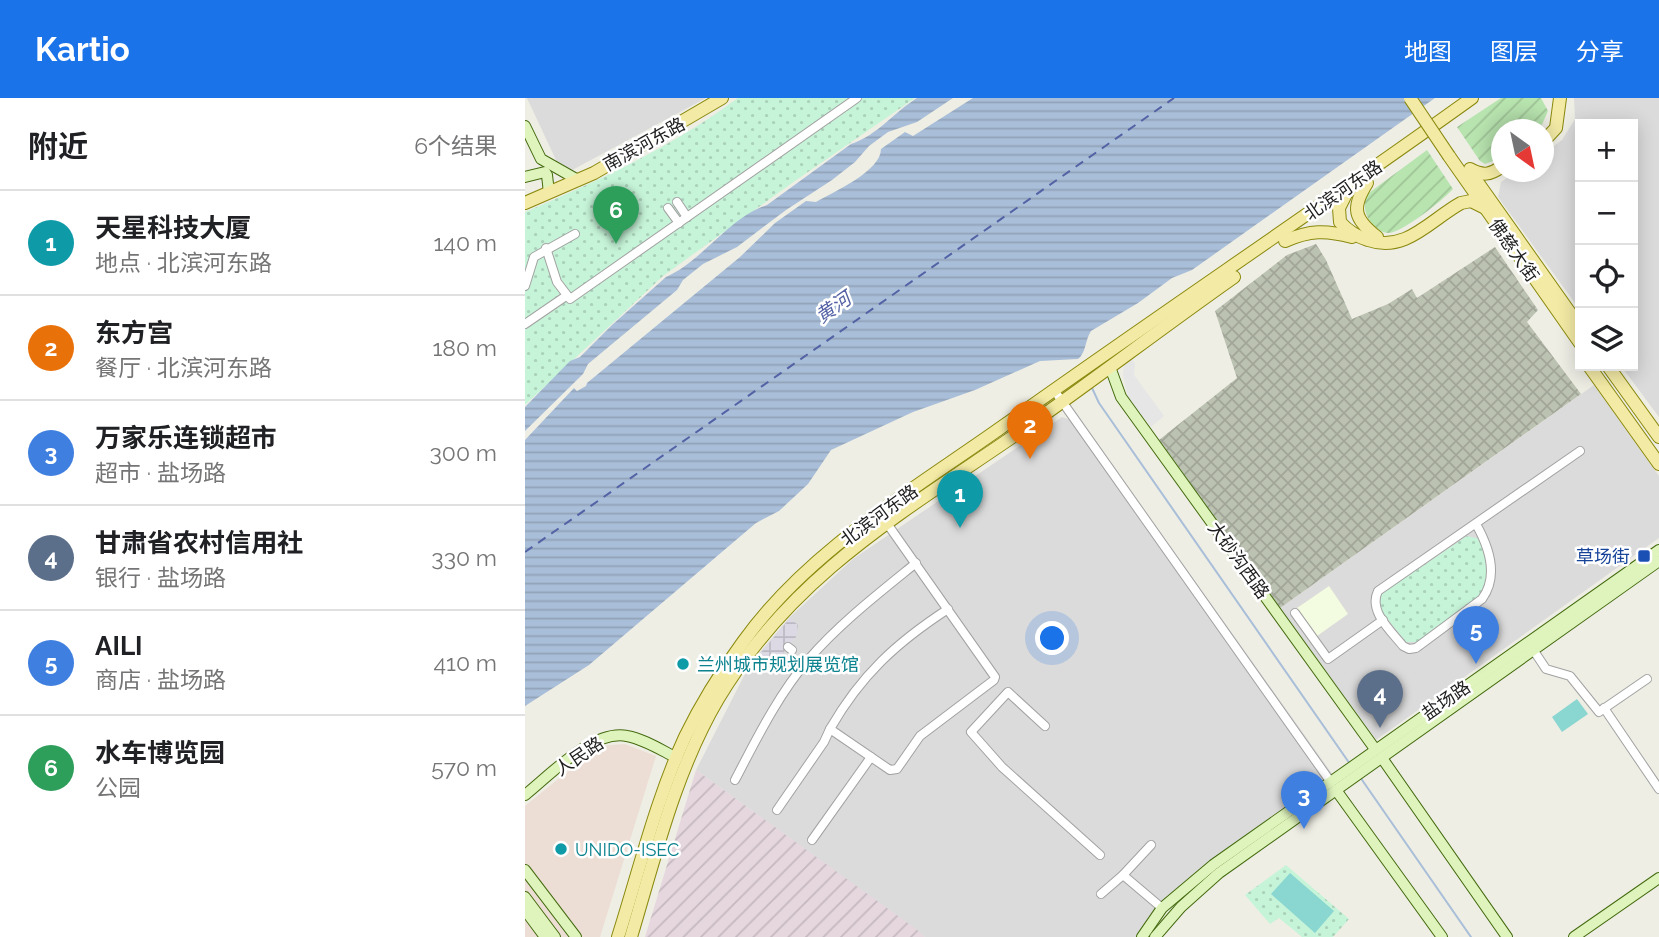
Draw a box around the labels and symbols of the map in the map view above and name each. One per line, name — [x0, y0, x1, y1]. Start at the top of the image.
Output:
street label: 南滨河东路 — [600, 113, 688, 175]
north arrow — [1491, 119, 1554, 182]
street label: 北滨河东路 — [1300, 156, 1386, 224]
pin: 6 — [593, 186, 639, 244]
street label: 佛慈大街 — [1485, 214, 1543, 286]
water label: 黄河 — [811, 285, 858, 327]
pin: 2 — [1007, 401, 1053, 459]
pin: 1 — [937, 470, 983, 528]
street label: 北滨河东路 — [836, 480, 922, 550]
street label: 大砂沟西路 — [1204, 517, 1274, 603]
place label: 草场街 — [1576, 546, 1630, 567]
marker: 草场街 — [1636, 548, 1652, 564]
pin: 5 — [1453, 606, 1499, 664]
your location — [1035, 621, 1069, 655]
place label: 兰州城市规划展览馆 — [697, 654, 859, 675]
marker: 兰州城市规划展览馆 — [675, 656, 691, 672]
pin: 4 — [1357, 670, 1403, 728]
street label: 盐场路 — [1418, 676, 1474, 724]
street label: 人民路 — [551, 732, 607, 780]
pin: 3 — [1281, 771, 1327, 829]
place label: UNIDO-ISEC — [575, 839, 679, 860]
marker: UNIDO-ISEC — [553, 841, 569, 857]

